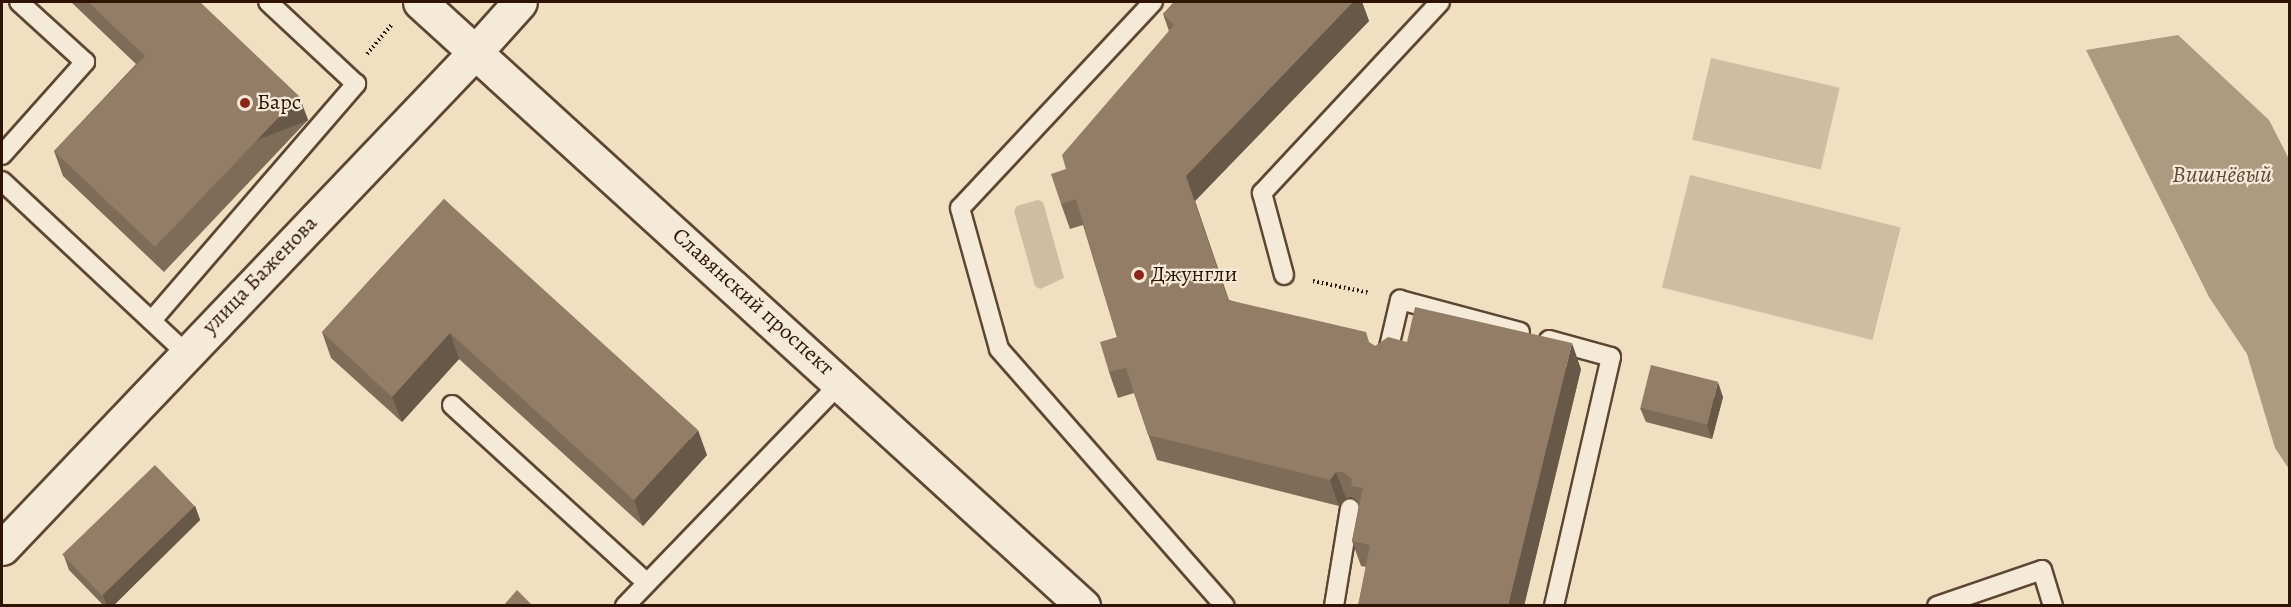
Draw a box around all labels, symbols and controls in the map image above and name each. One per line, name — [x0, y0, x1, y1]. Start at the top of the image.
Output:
place label: Барс — [257, 90, 301, 116]
marker: Барс — [238, 96, 252, 110]
water label: Вишнёвый — [2172, 161, 2272, 189]
street label: улица Баженова — [197, 210, 323, 340]
street label: Славянский проспект — [667, 223, 839, 381]
place label: Джунгли — [1151, 262, 1237, 288]
marker: Джунгли — [1132, 268, 1146, 282]

